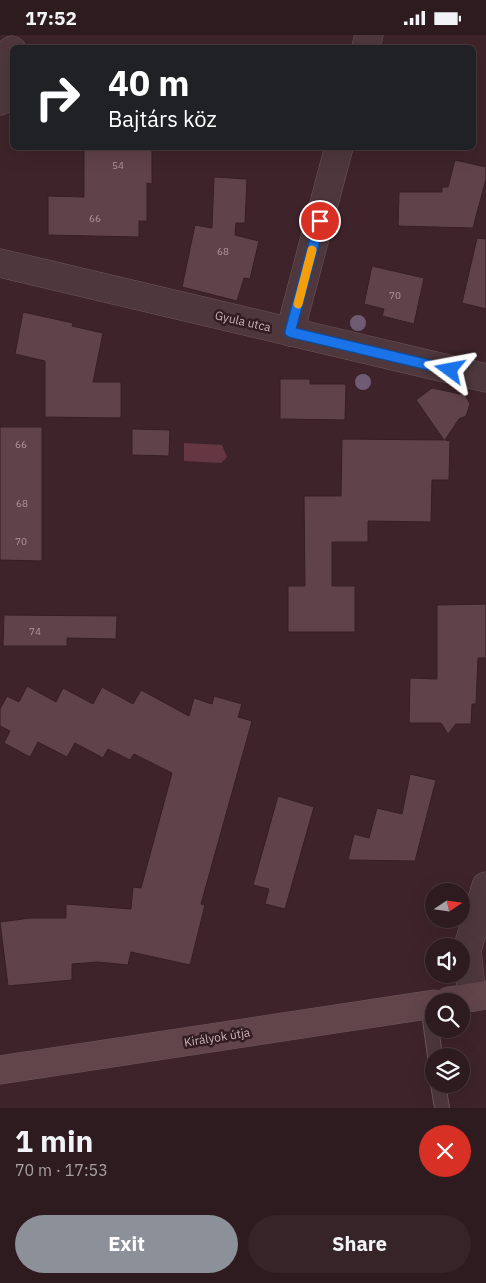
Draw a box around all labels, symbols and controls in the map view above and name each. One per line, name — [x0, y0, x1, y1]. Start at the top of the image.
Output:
text: 17:52 — [25, 6, 77, 30]
text: 40 m — [108, 60, 190, 106]
icon: right — [25, 65, 90, 130]
text: Bajtárs köz — [108, 104, 217, 133]
house number: 54 — [112, 159, 124, 172]
pin — [299, 200, 341, 242]
icon: arrive — [306, 207, 334, 235]
house number: 66 — [89, 212, 101, 225]
house number: 68 — [217, 245, 229, 258]
house number: 70 — [389, 289, 401, 302]
street label: Gyula utca — [214, 307, 273, 335]
position arrow — [423, 343, 475, 395]
house number: 66 — [15, 438, 27, 451]
house number: 68 — [16, 497, 28, 510]
house number: 70 — [15, 535, 27, 548]
house number: 74 — [29, 625, 41, 638]
north arrow — [425, 883, 470, 927]
map controls — [425, 883, 470, 1093]
button: sound — [425, 938, 470, 983]
button: search — [425, 993, 470, 1038]
street label: Királyok útja — [183, 1024, 252, 1050]
button: layers — [425, 1048, 470, 1093]
text: 1 min — [15, 1121, 93, 1160]
button: close — [419, 1125, 471, 1177]
text: 70 m · 17:53 — [15, 1160, 108, 1180]
button: Exit — [15, 1215, 238, 1273]
button: Share — [248, 1215, 471, 1273]

